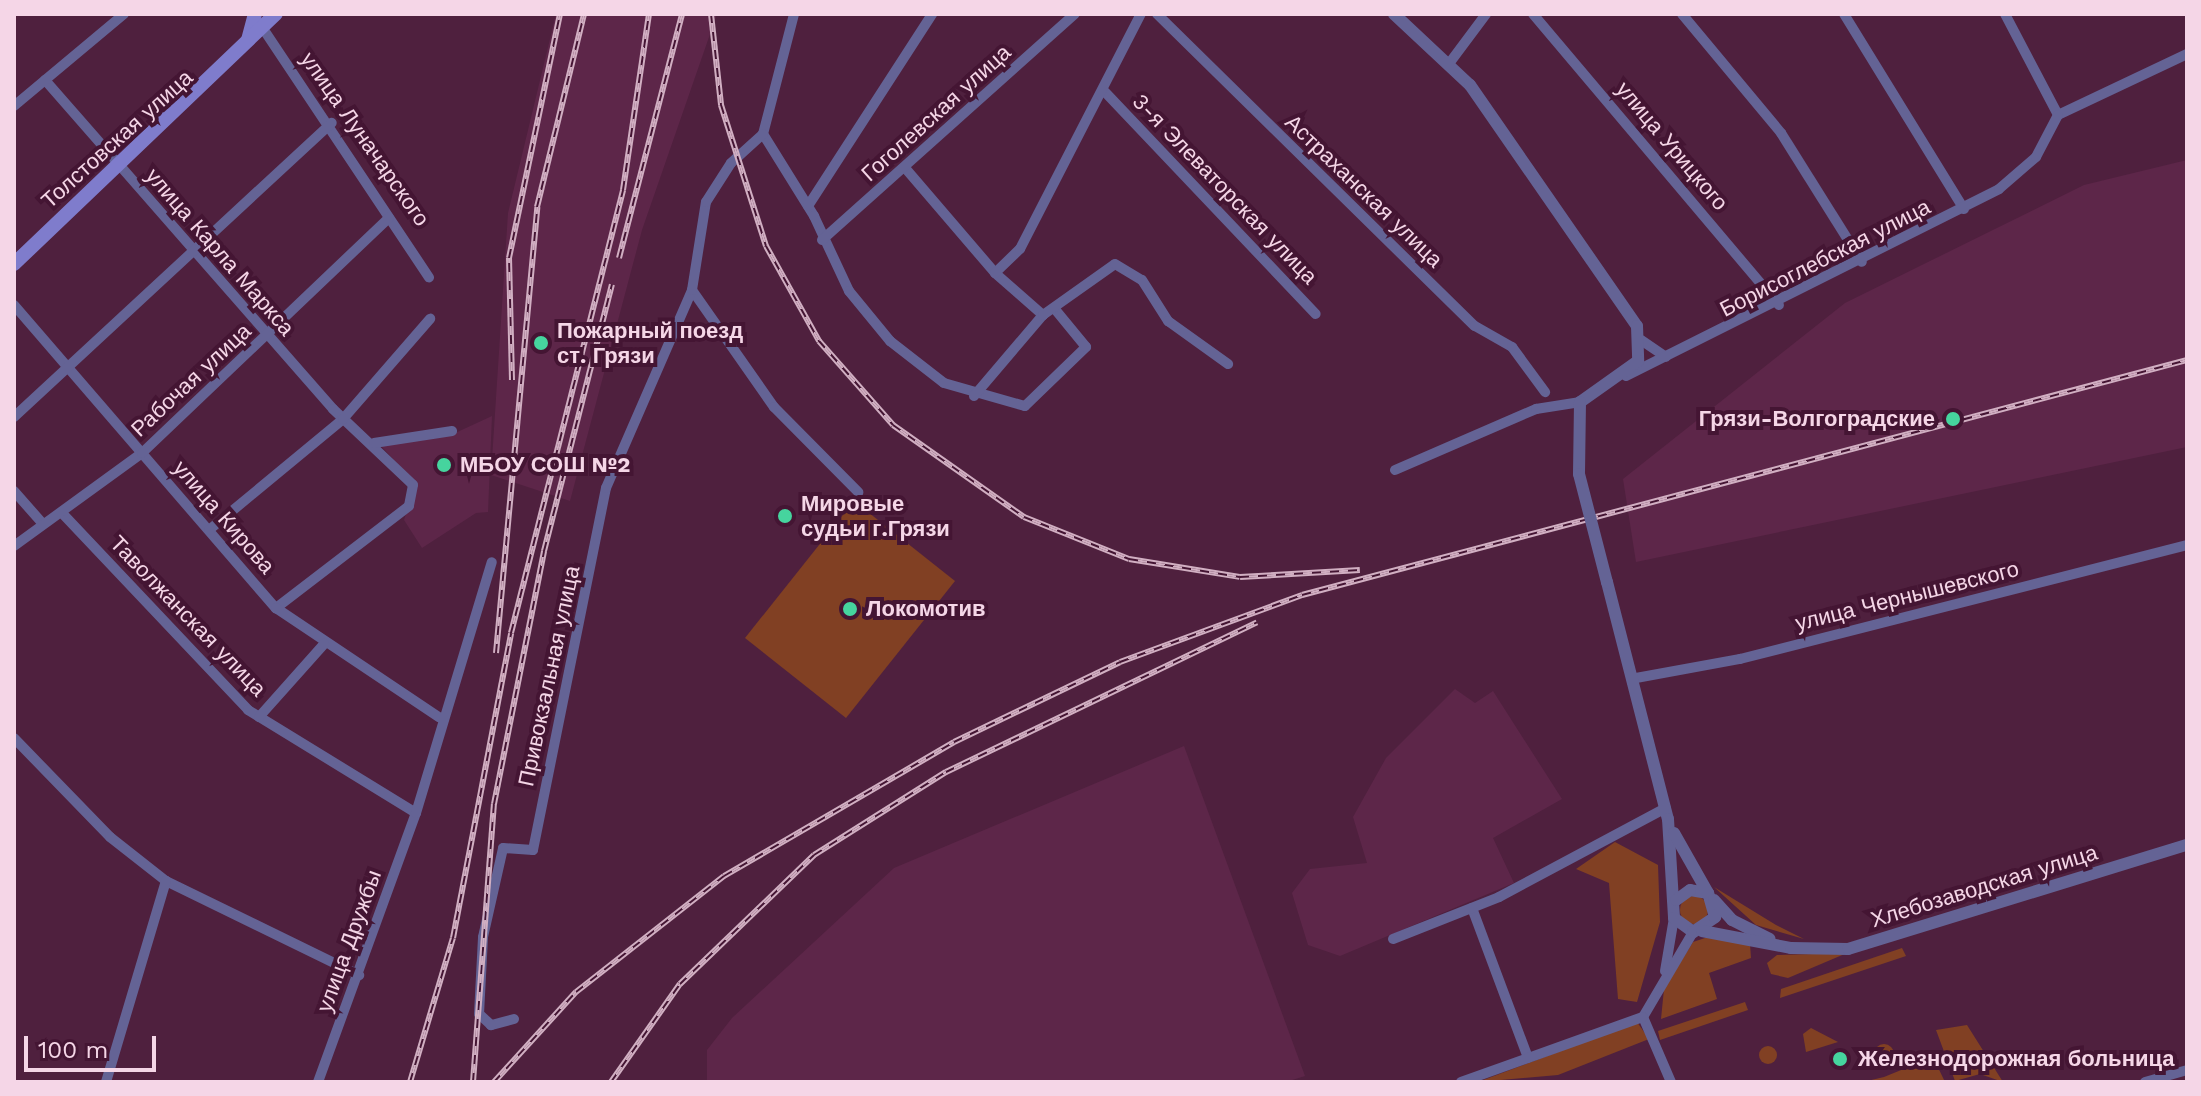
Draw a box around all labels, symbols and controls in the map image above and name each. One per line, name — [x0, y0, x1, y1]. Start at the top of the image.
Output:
street label: Гоголевская улица — [856, 39, 1016, 187]
street label: улица Луначарского — [295, 47, 435, 231]
street label: Толстовская улица — [36, 64, 198, 214]
street label: улица Урицкого — [1610, 76, 1734, 216]
street label: 3-я Элеваторская улица — [1127, 88, 1323, 290]
street label: Астраханская улица — [1280, 109, 1448, 273]
street label: улица Карла Маркса — [140, 163, 300, 341]
street label: Борисоглебская улица — [1715, 193, 1935, 323]
place label: Пожарный поезд ст. Грязи — [557, 317, 743, 368]
street label: Рабочая улица — [126, 318, 256, 442]
marker: Пожарный поезд ст. Грязи — [532, 334, 550, 352]
place label: Грязи-Волгоградские — [1699, 406, 1935, 432]
marker: Грязи-Волгоградские — [1942, 408, 1964, 430]
place label: МБОУ СОШ №2 — [460, 452, 630, 478]
street label: улица Кирова — [168, 455, 280, 579]
marker: МБОУ СОШ №2 — [435, 456, 453, 474]
place label: Мировые судьи г.Грязи — [801, 490, 950, 542]
marker: Мировые судьи г.Грязи — [776, 507, 794, 525]
street label: Таволжанская улица — [105, 530, 271, 702]
street label: улица Чернышевского — [1793, 555, 2021, 637]
street label: Привокзальная улица — [513, 563, 585, 789]
place label: Локомотив — [866, 596, 985, 622]
marker: Локомотив — [841, 600, 859, 618]
street label: Хлебозаводская улица — [1867, 839, 2101, 933]
street label: улица Дружбы — [311, 866, 387, 1016]
scale bar — [28, 1020, 160, 1070]
text: 100 m — [38, 1036, 108, 1064]
place label: Железнодорожная больница — [1858, 1046, 2174, 1072]
marker: Железнодорожная больница — [1829, 1048, 1851, 1070]

